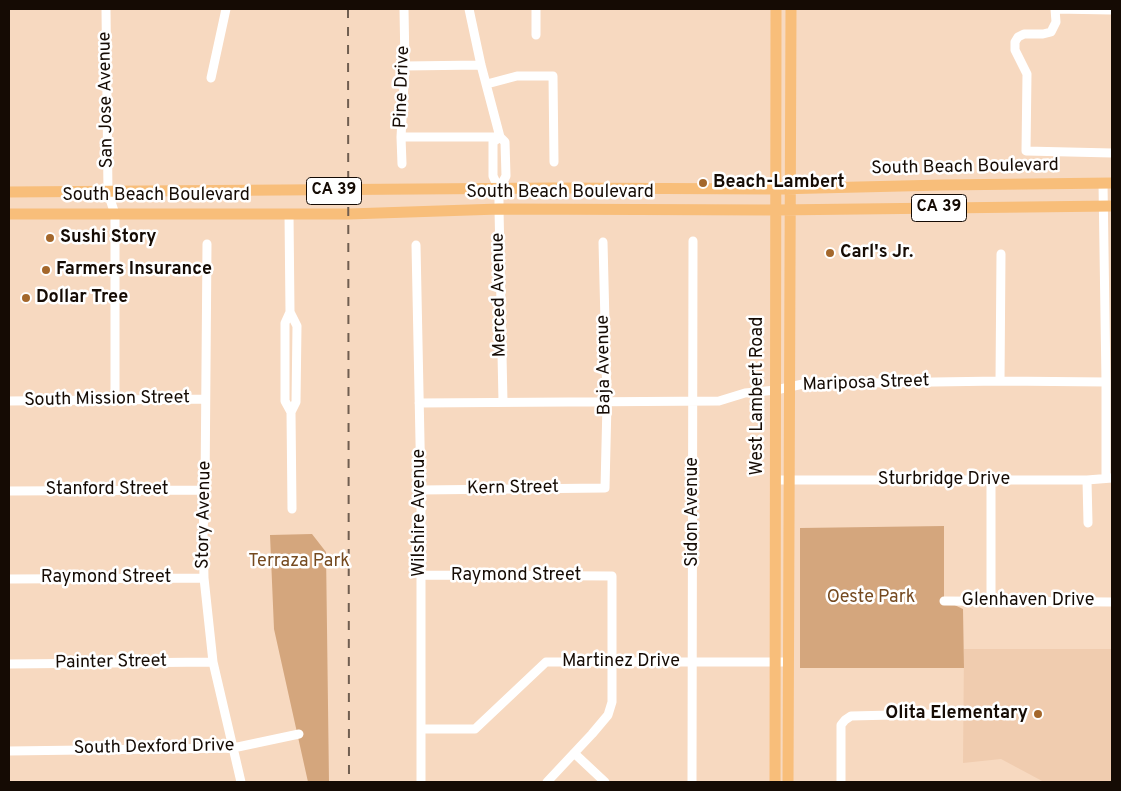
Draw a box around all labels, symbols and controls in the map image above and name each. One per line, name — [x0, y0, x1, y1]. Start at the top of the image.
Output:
street label: San Jose Avenue — [95, 31, 119, 169]
street label: Pine Drive — [391, 45, 415, 129]
street label: South Beach Boulevard — [871, 156, 1059, 180]
place label: Beach-Lambert — [713, 172, 845, 194]
marker: Beach-Lambert — [697, 177, 709, 189]
road number: CA 39 — [306, 178, 362, 205]
street label: South Beach Boulevard — [466, 182, 654, 204]
street label: South Beach Boulevard — [62, 185, 250, 207]
road number: CA 39 — [912, 194, 966, 222]
place label: Sushi Story — [60, 227, 157, 249]
marker: Sushi Story — [44, 232, 56, 244]
street label: Merced Avenue — [488, 233, 512, 357]
place label: Carl's Jr. — [840, 242, 913, 264]
marker: Carl's Jr. — [824, 247, 836, 259]
place label: Farmers Insurance — [56, 259, 212, 281]
marker: Farmers Insurance — [40, 264, 52, 276]
place label: Dollar Tree — [36, 287, 128, 309]
marker: Dollar Tree — [20, 292, 32, 304]
street label: Baja Avenue — [593, 315, 617, 415]
street label: West Lambert Road — [747, 317, 769, 475]
street label: Mariposa Street — [802, 371, 930, 397]
street label: South Mission Street — [24, 388, 190, 412]
street label: Wilshire Avenue — [409, 449, 431, 577]
street label: Sidon Avenue — [682, 457, 704, 567]
street label: Story Avenue — [193, 461, 217, 569]
street label: Sturbridge Drive — [878, 469, 1010, 491]
street label: Kern Street — [467, 477, 559, 501]
street label: Stanford Street — [45, 479, 169, 501]
park label: Terraza Park — [248, 551, 350, 573]
street label: Raymond Street — [451, 565, 581, 587]
street label: Raymond Street — [41, 567, 171, 589]
park label: Oeste Park — [827, 587, 915, 609]
street label: Glenhaven Drive — [962, 590, 1094, 612]
street label: Painter Street — [55, 651, 167, 675]
street label: Martinez Drive — [562, 651, 680, 673]
place label: Olita Elementary — [885, 703, 1028, 725]
marker: Olita Elementary — [1032, 708, 1044, 720]
street label: South Dexford Drive — [73, 736, 235, 760]

